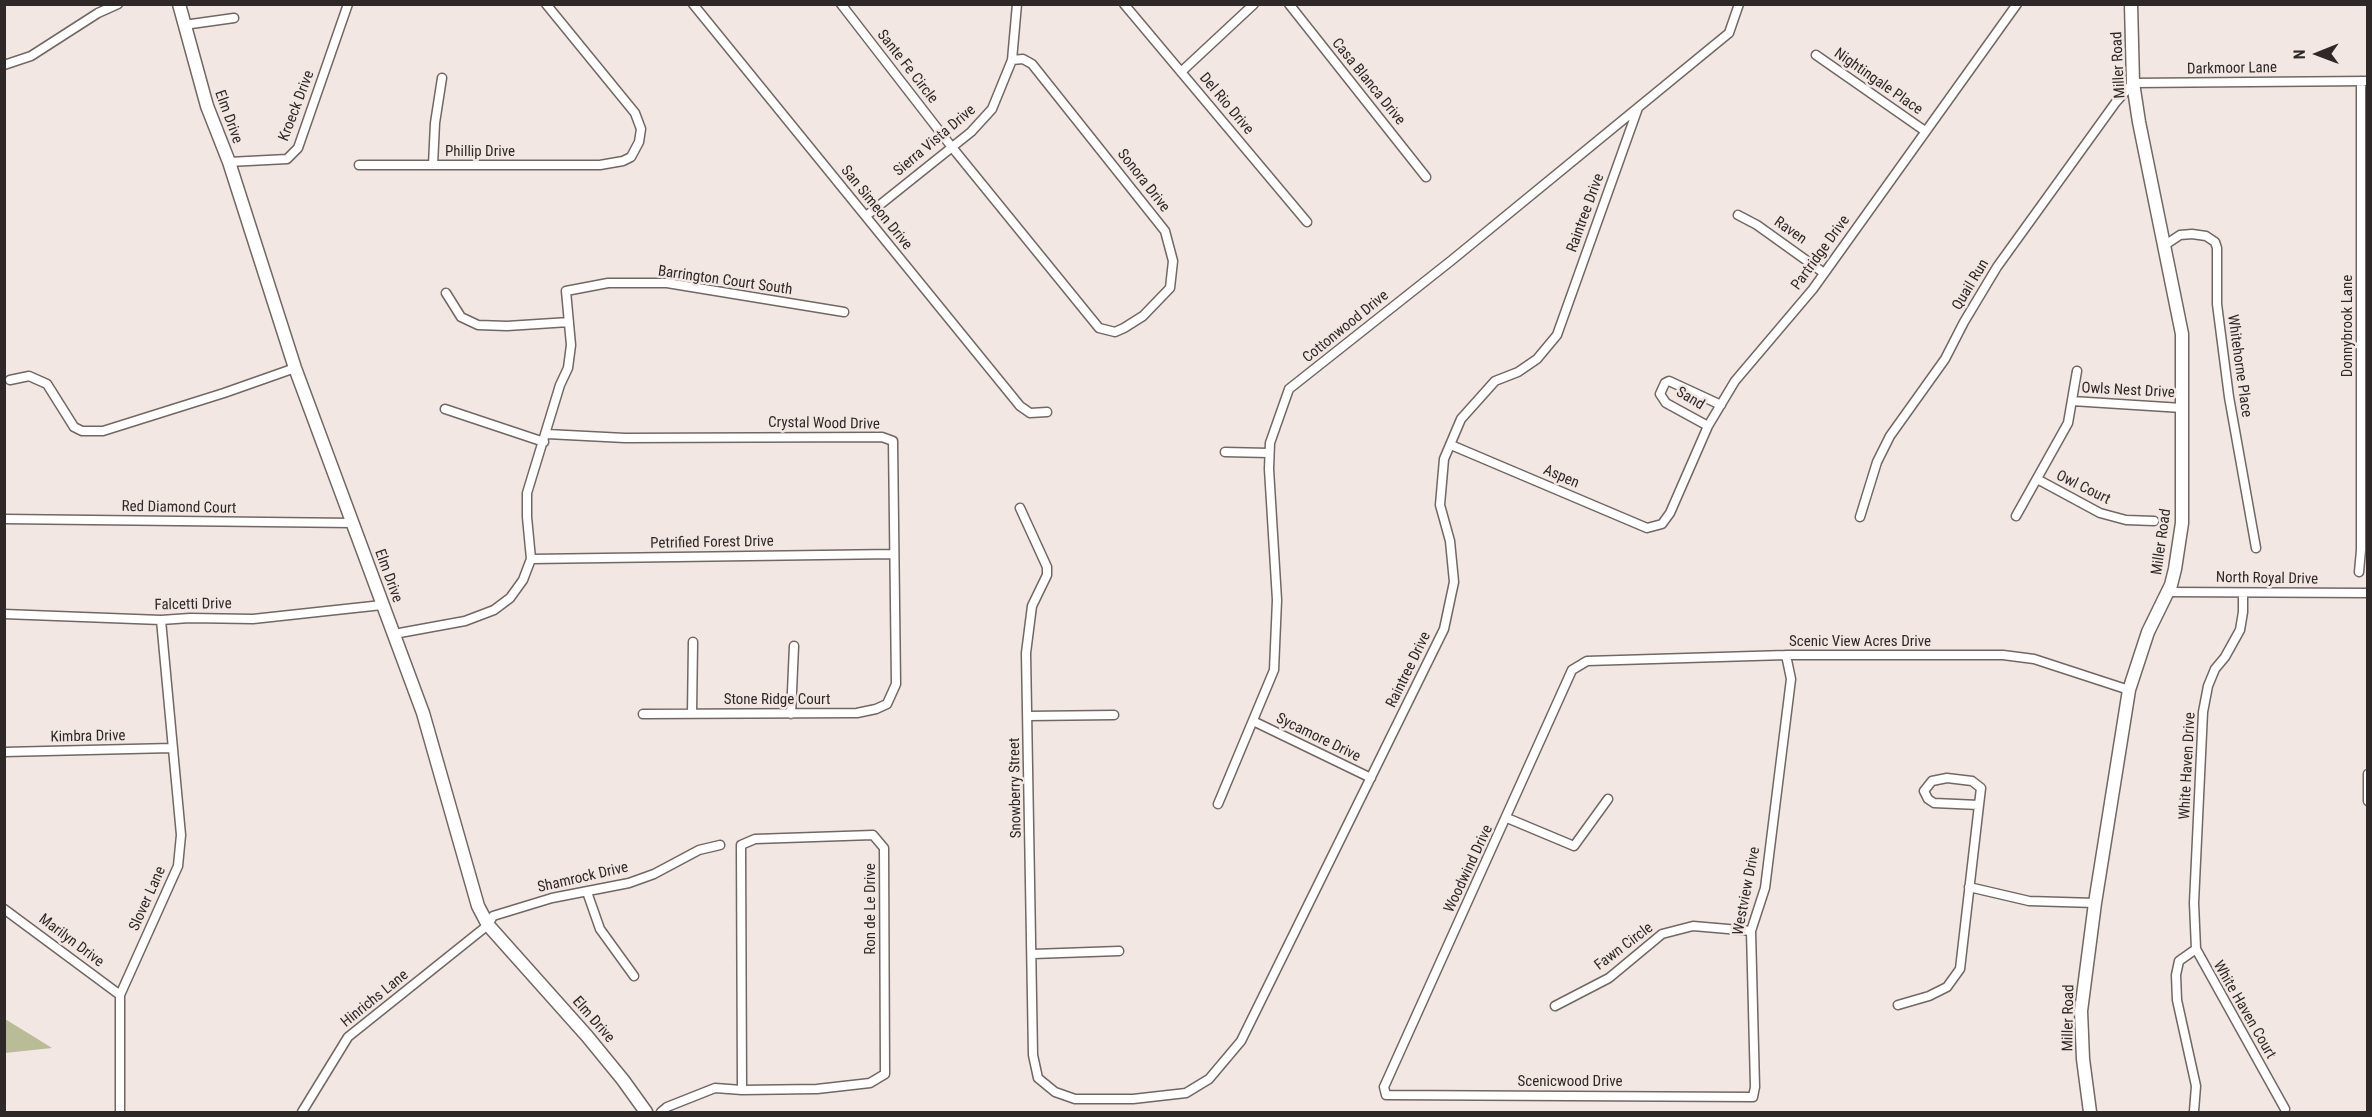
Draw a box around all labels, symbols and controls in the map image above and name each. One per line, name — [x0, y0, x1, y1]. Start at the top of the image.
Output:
north arrow — [2288, 24, 2348, 84]
street label: Sante Fe Circle — [873, 27, 941, 107]
street label: Miller Road — [2108, 31, 2130, 99]
street label: Casa Blanca Drive — [1327, 35, 1409, 129]
street label: Nightingale Place — [1830, 45, 1926, 119]
text: N — [2290, 49, 2309, 59]
street label: Darkmoor Lane — [2187, 59, 2277, 79]
street label: Kroeck Drive — [275, 68, 319, 144]
street label: Del Rio Drive — [1195, 70, 1257, 138]
street label: Elm Drive — [210, 88, 246, 146]
street label: Sierra Vista Drive — [890, 102, 980, 180]
street label: Phillip Drive — [445, 143, 515, 161]
street label: Sonora Drive — [1113, 146, 1173, 216]
street label: San Simeon Drive — [836, 162, 916, 254]
street label: Raintree Drive — [1563, 171, 1609, 255]
street label: Partridge Drive — [1788, 212, 1854, 294]
street label: Raven — [1770, 213, 1810, 249]
street label: Quail Run — [1949, 256, 1993, 314]
street label: Barrington Court South — [657, 263, 793, 299]
street label: Donnybrook Lane — [2339, 275, 2357, 377]
street label: Cottonwood Drive — [1299, 287, 1393, 367]
street label: Whitehorne Place — [2223, 313, 2255, 419]
street label: Owls Nest Drive — [2081, 380, 2175, 402]
street label: Sand — [1673, 384, 1707, 414]
street label: Crystal Wood Drive — [768, 414, 880, 434]
street label: Aspen — [1540, 461, 1582, 493]
street label: Owl Court — [2053, 467, 2113, 509]
street label: Red Diamond Court — [122, 498, 236, 518]
street label: Miller Road — [2148, 508, 2176, 576]
street label: Petrified Forest Drive — [650, 533, 774, 553]
street label: Elm Drive — [370, 547, 406, 605]
street label: North Royal Drive — [2216, 569, 2318, 589]
street label: Falcetti Drive — [154, 595, 232, 615]
street label: Raintree Drive — [1383, 629, 1435, 711]
street label: Scenic View Acres Drive — [1789, 633, 1931, 651]
street label: Stone Ridge Court — [724, 691, 830, 709]
street label: Sycamore Drive — [1273, 710, 1363, 766]
street label: White Haven Drive — [2176, 712, 2200, 820]
street label: Kimbra Drive — [50, 727, 126, 747]
street label: Snowberry Street — [1006, 737, 1026, 839]
street label: Woodwind Drive — [1441, 822, 1497, 916]
street label: Westview Drive — [1730, 845, 1764, 937]
street label: Shamrock Drive — [536, 859, 630, 897]
street label: Ron de Le Drive — [862, 863, 880, 955]
street label: Slover Lane — [126, 864, 170, 934]
street label: Marilyn Drive — [35, 911, 107, 971]
street label: Fawn Circle — [1591, 919, 1657, 975]
street label: White Haven Court — [2209, 958, 2279, 1062]
street label: Hinrichs Lane — [338, 966, 412, 1032]
street label: Miller Road — [2059, 984, 2079, 1052]
street label: Elm Drive — [568, 993, 618, 1047]
street label: Scenicwood Drive — [1518, 1073, 1622, 1091]

